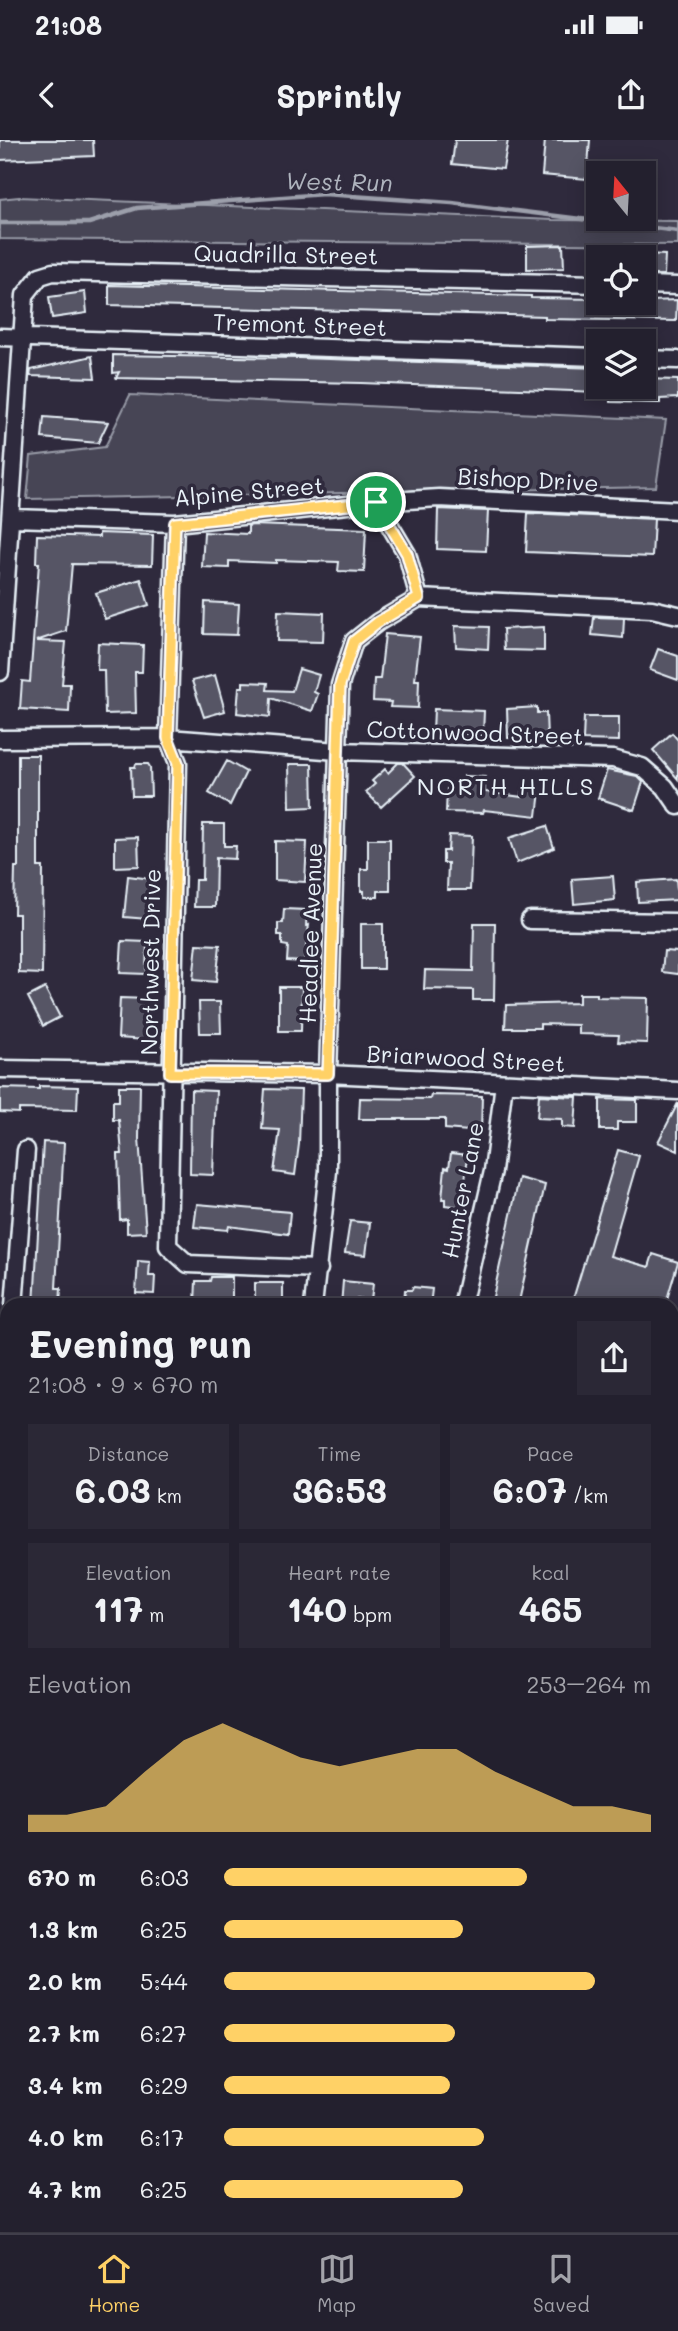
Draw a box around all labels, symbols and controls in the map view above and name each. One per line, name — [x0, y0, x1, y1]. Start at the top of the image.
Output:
text: 21:08 — [35, 8, 102, 42]
text: Sprintly — [276, 74, 402, 116]
icon: back — [28, 76, 66, 114]
icon: share — [612, 76, 650, 114]
north arrow — [586, 161, 656, 231]
map controls — [586, 161, 656, 399]
water label: West Run — [285, 165, 393, 197]
street label: Quadrilla Street — [194, 237, 378, 271]
button: locate — [586, 245, 656, 315]
street label: Tremont Street — [213, 306, 387, 342]
button: layers — [586, 329, 656, 399]
street label: Bishop Drive — [457, 460, 599, 498]
street label: Alpine Street — [173, 469, 325, 513]
pin — [346, 472, 406, 532]
icon: arrive — [357, 483, 395, 521]
street label: Cottonwood Street — [366, 713, 584, 751]
district label: NORTH HILLS — [417, 770, 595, 801]
street label: Headlee Avenue — [292, 842, 328, 1024]
street label: Northwest Drive — [133, 868, 167, 1056]
street label: Briarwood Street — [366, 1038, 566, 1078]
street label: Hunter Lane — [434, 1119, 490, 1261]
text: Evening run — [28, 1318, 252, 1368]
button: share — [577, 1321, 651, 1395]
text: 21:08 · 9 × 670 m — [28, 1369, 218, 1399]
text: Distance — [88, 1441, 169, 1466]
text: Time — [318, 1441, 361, 1466]
text: Pace — [527, 1441, 574, 1466]
text: 6.03 — [75, 1466, 151, 1512]
text: 36:53 — [292, 1466, 387, 1512]
text: 6:07 — [493, 1466, 567, 1512]
text: km — [151, 1483, 182, 1508]
text: /km — [567, 1483, 608, 1508]
text: Elevation — [86, 1560, 171, 1585]
text: Heart rate — [288, 1560, 391, 1585]
text: kcal — [532, 1560, 569, 1585]
text: 117 — [93, 1585, 143, 1631]
text: 140 — [287, 1585, 347, 1631]
text: 465 — [519, 1585, 582, 1631]
text: m — [143, 1602, 164, 1627]
text: bpm — [347, 1602, 392, 1627]
text: Elevation — [28, 1669, 131, 1699]
text: 253–264 m — [527, 1669, 651, 1699]
text: 670 m — [28, 1862, 96, 1892]
text: 6:03 — [140, 1862, 189, 1892]
text: 1.3 km — [28, 1914, 98, 1944]
text: 6:25 — [140, 1914, 187, 1944]
text: 2.0 km — [28, 1966, 102, 1996]
text: 5:44 — [140, 1966, 188, 1996]
text: 2.7 km — [28, 2018, 100, 2048]
text: 6:27 — [140, 2018, 187, 2048]
text: 3.4 km — [28, 2070, 102, 2100]
text: 6:29 — [140, 2070, 187, 2100]
text: 4.0 km — [28, 2122, 103, 2152]
text: 6:17 — [140, 2122, 184, 2152]
text: 4.7 km — [28, 2174, 101, 2204]
text: 6:25 — [140, 2174, 187, 2204]
tab: Home — [89, 2250, 140, 2317]
tab: Map — [317, 2250, 356, 2317]
tab: Saved — [533, 2250, 589, 2317]

